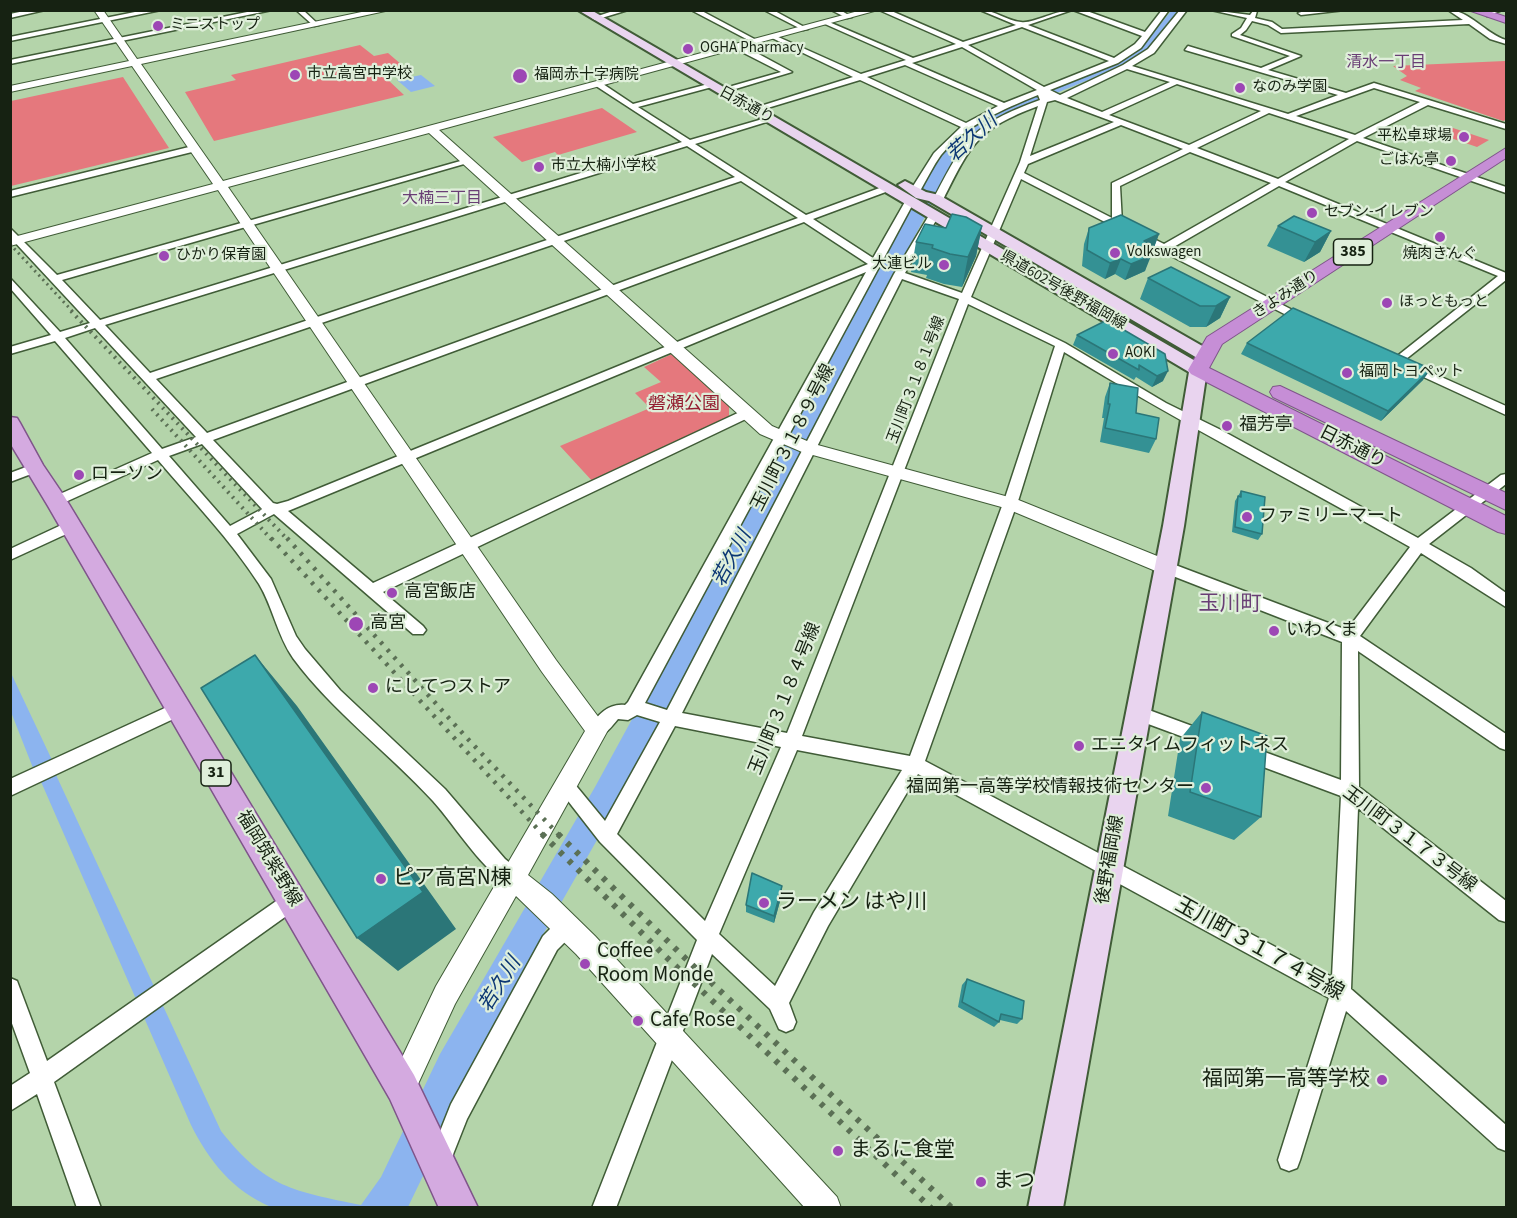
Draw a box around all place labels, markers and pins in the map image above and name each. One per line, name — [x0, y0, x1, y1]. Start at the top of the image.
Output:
place label: ミニストップ — [170, 17, 260, 35]
marker: ミニストップ — [151, 19, 165, 33]
place label: OGHA Pharmacy — [700, 40, 803, 58]
marker: OGHA Pharmacy — [681, 42, 695, 56]
place label: 市立高宮中学校 — [307, 66, 412, 84]
marker: 福岡赤十字病院 — [511, 67, 529, 85]
place label: 福岡赤十字病院 — [534, 67, 639, 85]
marker: 市立高宮中学校 — [288, 68, 302, 82]
place label: なのみ学園 — [1252, 79, 1327, 97]
marker: なのみ学園 — [1233, 81, 1247, 95]
place label: 平松卓球場 — [1377, 128, 1452, 146]
marker: 平松卓球場 — [1457, 130, 1471, 144]
place label: ごはん亭 — [1379, 152, 1439, 170]
marker: ごはん亭 — [1444, 154, 1458, 168]
place label: 市立大楠小学校 — [551, 158, 656, 176]
marker: 市立大楠小学校 — [532, 160, 546, 174]
place label: セブン-イレブン — [1324, 204, 1434, 222]
marker: セブン-イレブン — [1305, 206, 1319, 220]
marker: 焼肉きんぐ — [1433, 230, 1447, 244]
place label: Volkswagen — [1127, 244, 1201, 262]
marker: Volkswagen — [1108, 246, 1122, 260]
place label: 焼肉きんぐ — [1403, 246, 1477, 264]
place label: ひかり保育園 — [176, 247, 266, 265]
marker: ひかり保育園 — [157, 249, 171, 263]
place label: 大連ビル — [872, 256, 932, 274]
marker: 大連ビル — [937, 258, 951, 272]
place label: ほっともっと — [1399, 294, 1489, 312]
marker: ほっともっと — [1380, 296, 1394, 310]
place label: AOKI — [1125, 345, 1156, 363]
marker: AOKI — [1106, 347, 1120, 361]
place label: 福岡トヨペット — [1359, 364, 1464, 382]
marker: 福岡トヨペット — [1340, 366, 1354, 380]
place label: 福芳亭 — [1239, 415, 1293, 437]
marker: 福芳亭 — [1220, 419, 1234, 433]
place label: ローソン — [91, 464, 163, 486]
marker: ローソン — [72, 468, 86, 482]
place label: ファミリーマート — [1259, 506, 1403, 528]
marker: ファミリーマート — [1240, 510, 1254, 524]
place label: 高宮飯店 — [404, 582, 476, 604]
marker: 高宮飯店 — [385, 586, 399, 600]
place label: 高宮 — [370, 613, 406, 635]
marker: 高宮 — [347, 615, 365, 633]
place label: いわくま — [1286, 620, 1358, 642]
marker: いわくま — [1267, 624, 1281, 638]
place label: にしてつストア — [385, 677, 511, 699]
marker: にしてつストア — [366, 681, 380, 695]
place label: エニタイムフィットネス — [1091, 735, 1289, 757]
marker: エニタイムフィットネス — [1072, 739, 1086, 753]
place label: 福岡第一高等学校情報技術センター — [906, 777, 1194, 799]
marker: 福岡第一高等学校情報技術センター — [1199, 781, 1213, 795]
place label: ピア高宮N棟 — [393, 866, 512, 892]
marker: ピア高宮N棟 — [374, 872, 388, 886]
place label: ラーメン はや川 — [776, 890, 927, 916]
marker: ラーメン はや川 — [757, 896, 771, 910]
place label: Coffee Room Monde — [597, 939, 713, 989]
marker: Coffee Room Monde — [578, 957, 592, 971]
place label: Cafe Rose — [650, 1008, 735, 1034]
marker: Cafe Rose — [631, 1014, 645, 1028]
place label: 福岡第一高等学校 — [1202, 1067, 1370, 1093]
marker: 福岡第一高等学校 — [1375, 1073, 1389, 1087]
place label: まるに食堂 — [850, 1138, 955, 1164]
marker: まるに食堂 — [831, 1144, 845, 1158]
place label: まつ — [993, 1169, 1035, 1195]
marker: まつ — [974, 1175, 988, 1189]

